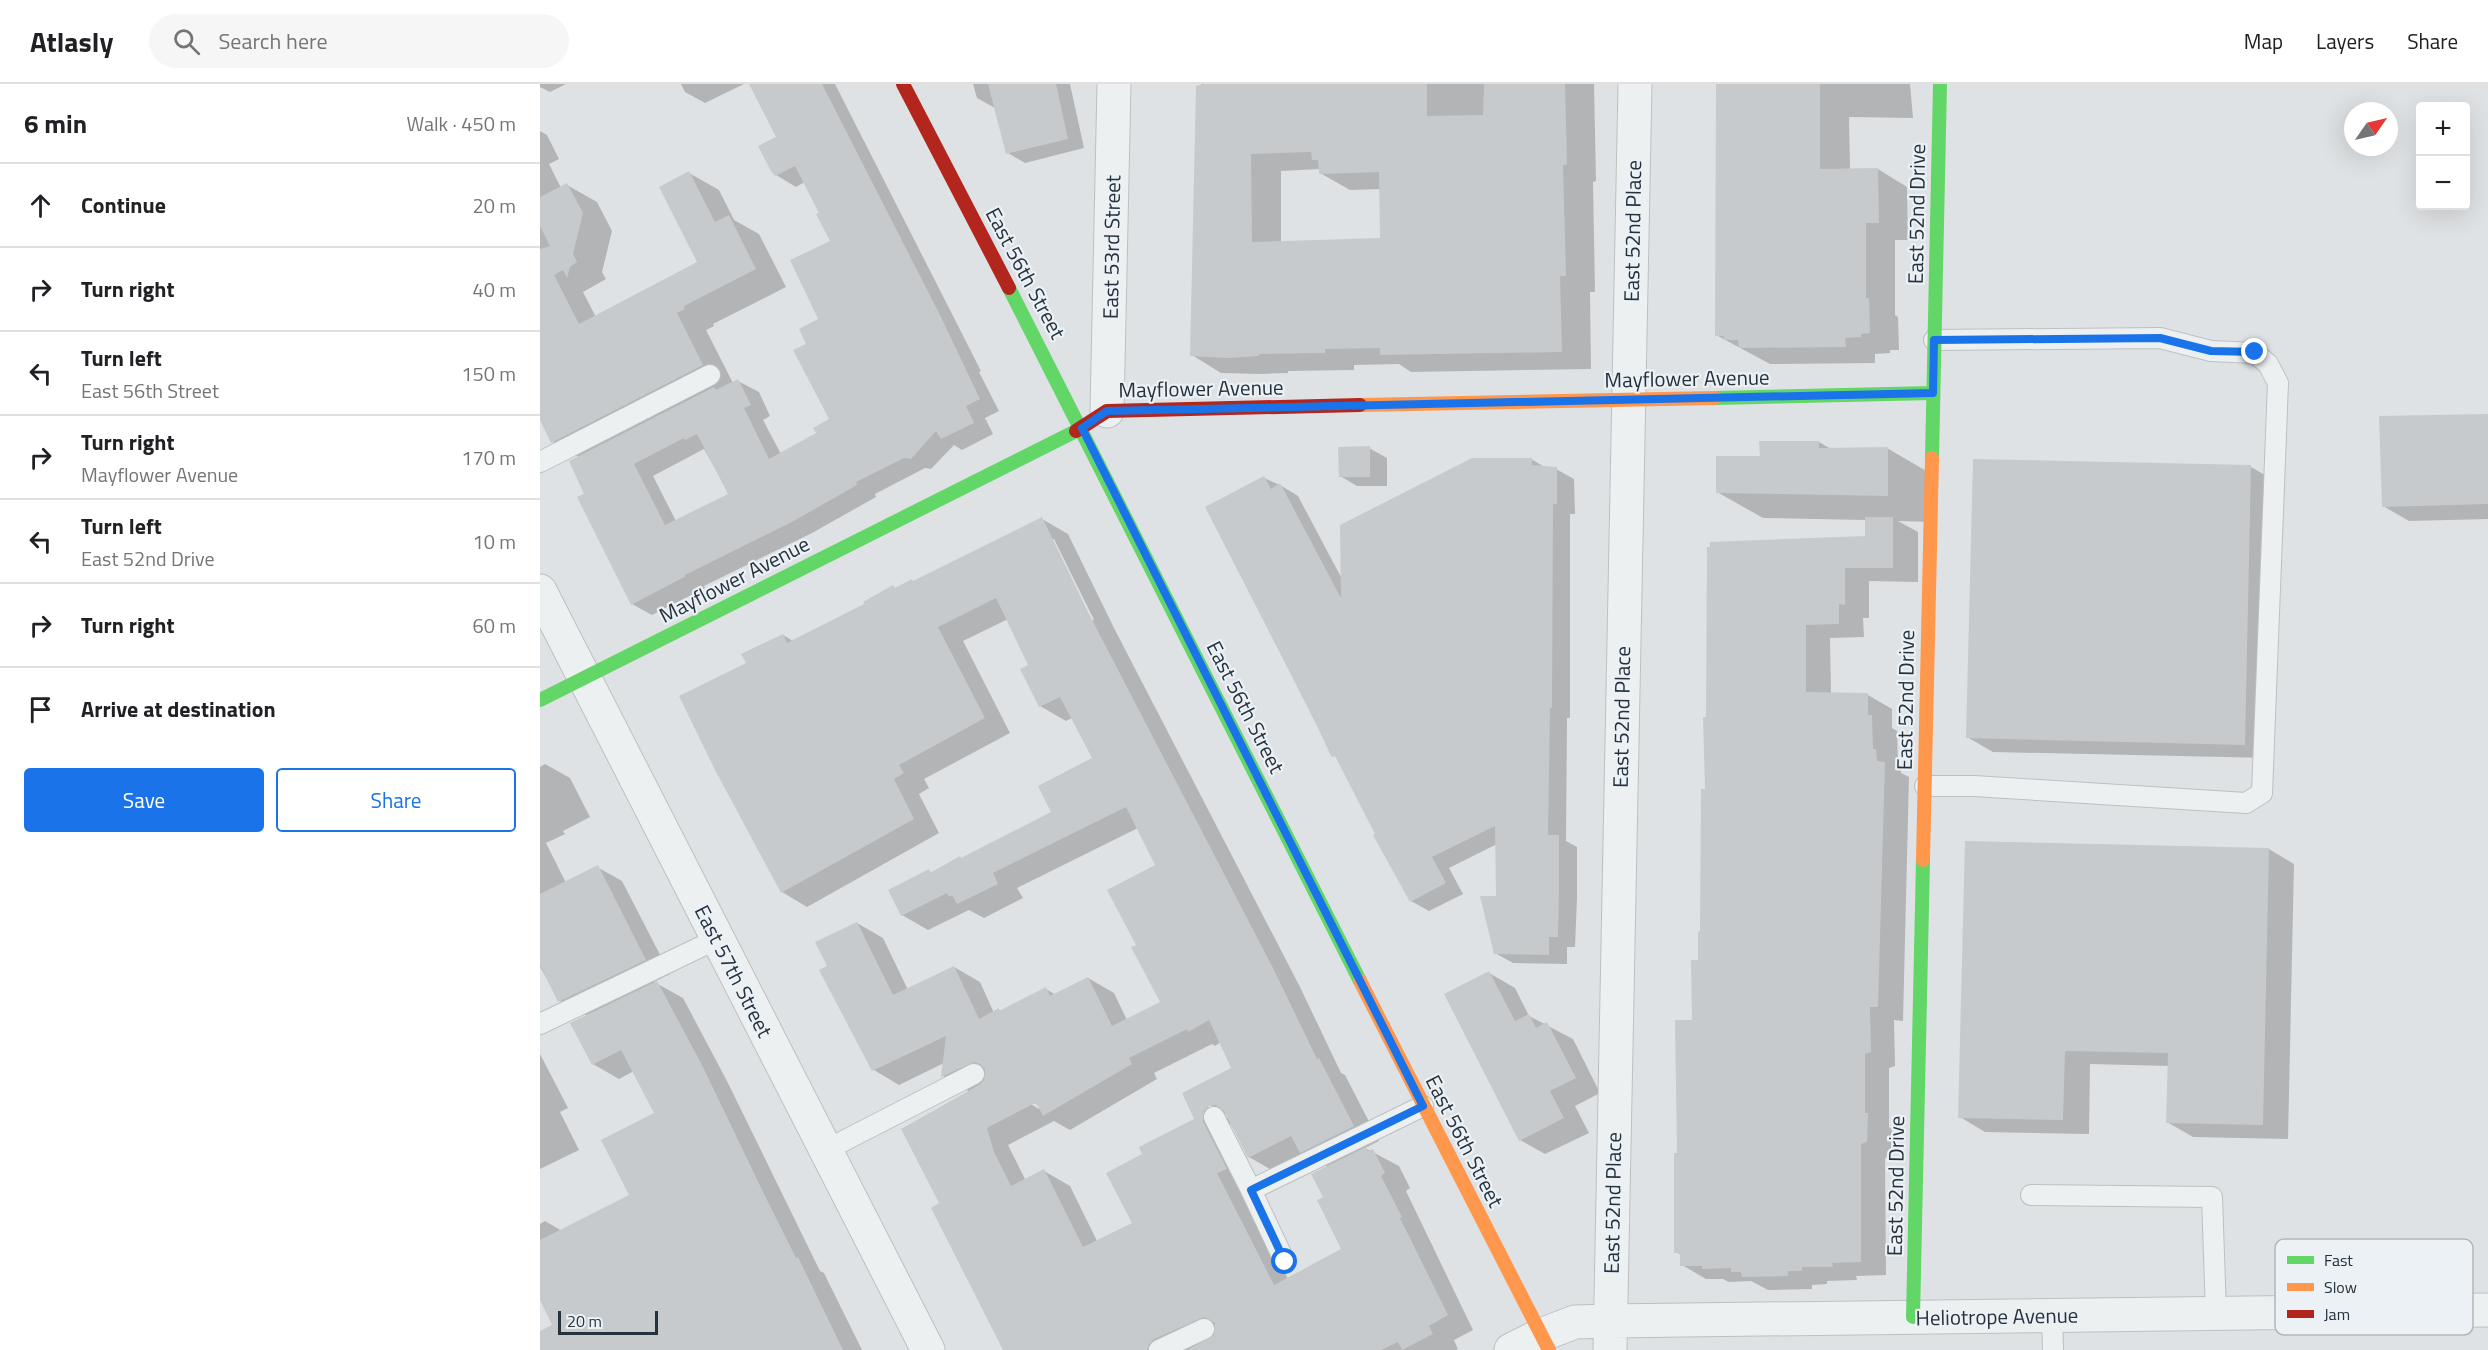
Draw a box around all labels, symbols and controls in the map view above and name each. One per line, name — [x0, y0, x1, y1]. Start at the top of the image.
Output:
search box — [149, 14, 569, 68]
text: Atlasly — [30, 20, 113, 63]
text: Search here — [218, 24, 328, 58]
icon: search — [170, 25, 203, 58]
text: Map — [2244, 25, 2283, 57]
text: Layers — [2316, 25, 2374, 57]
text: Share — [2407, 25, 2458, 57]
north arrow — [2344, 102, 2398, 156]
map controls — [2416, 102, 2470, 210]
button: + — [2416, 102, 2470, 156]
text: 6 min — [24, 104, 87, 143]
text: Walk · 450 m — [407, 108, 516, 139]
street label: East 52nd Drive — [1899, 144, 1933, 284]
button: − — [2416, 156, 2470, 210]
street label: East 52nd Place — [1615, 160, 1649, 302]
street label: East 53rd Street — [1094, 174, 1128, 319]
text: Continue — [81, 188, 166, 222]
icon: ahead — [24, 189, 57, 222]
text: 20 m — [472, 190, 516, 221]
street label: East 56th Street — [978, 202, 1074, 345]
text: Turn right — [81, 272, 175, 306]
icon: right — [24, 273, 57, 306]
text: 40 m — [472, 274, 516, 305]
route end — [2241, 338, 2267, 364]
text: Turn left — [81, 341, 162, 375]
icon: left — [24, 357, 57, 390]
text: 150 m — [461, 358, 516, 389]
street label: Mayflower Avenue — [1604, 361, 1770, 395]
street label: Mayflower Avenue — [1118, 371, 1284, 405]
text: East 56th Street — [81, 375, 219, 406]
text: Turn right — [81, 425, 175, 459]
icon: right — [24, 441, 57, 474]
text: 170 m — [461, 442, 516, 473]
text: Mayflower Avenue — [81, 459, 238, 490]
text: Turn left — [81, 509, 162, 543]
icon: left — [24, 525, 57, 558]
text: 10 m — [472, 526, 516, 557]
street label: Mayflower Avenue — [653, 527, 815, 631]
text: East 52nd Drive — [81, 543, 215, 574]
text: Turn right — [81, 608, 175, 642]
icon: right — [24, 609, 57, 642]
text: 60 m — [472, 610, 516, 641]
street label: East 52nd Drive — [1888, 630, 1922, 770]
street label: East 56th Street — [1199, 635, 1293, 779]
street label: East 52nd Place — [1604, 646, 1638, 788]
text: Arrive at destination — [81, 692, 276, 726]
icon: arrive — [24, 693, 57, 726]
button: Save — [24, 768, 264, 832]
button: Share — [276, 768, 516, 832]
street label: East 57th Street — [687, 899, 781, 1043]
street label: East 56th Street — [1418, 1069, 1512, 1213]
street label: East 52nd Drive — [1878, 1116, 1912, 1256]
street label: East 52nd Place — [1595, 1132, 1629, 1274]
legend — [2275, 1239, 2473, 1335]
route start — [1271, 1248, 1297, 1274]
text: Fast — [2324, 1248, 2353, 1272]
text: Slow — [2324, 1275, 2357, 1299]
street label: Heliotrope Avenue — [1915, 1299, 2079, 1333]
text: Jam — [2324, 1302, 2350, 1326]
scale bar — [558, 1308, 658, 1336]
text: 20 m — [567, 1309, 602, 1333]

